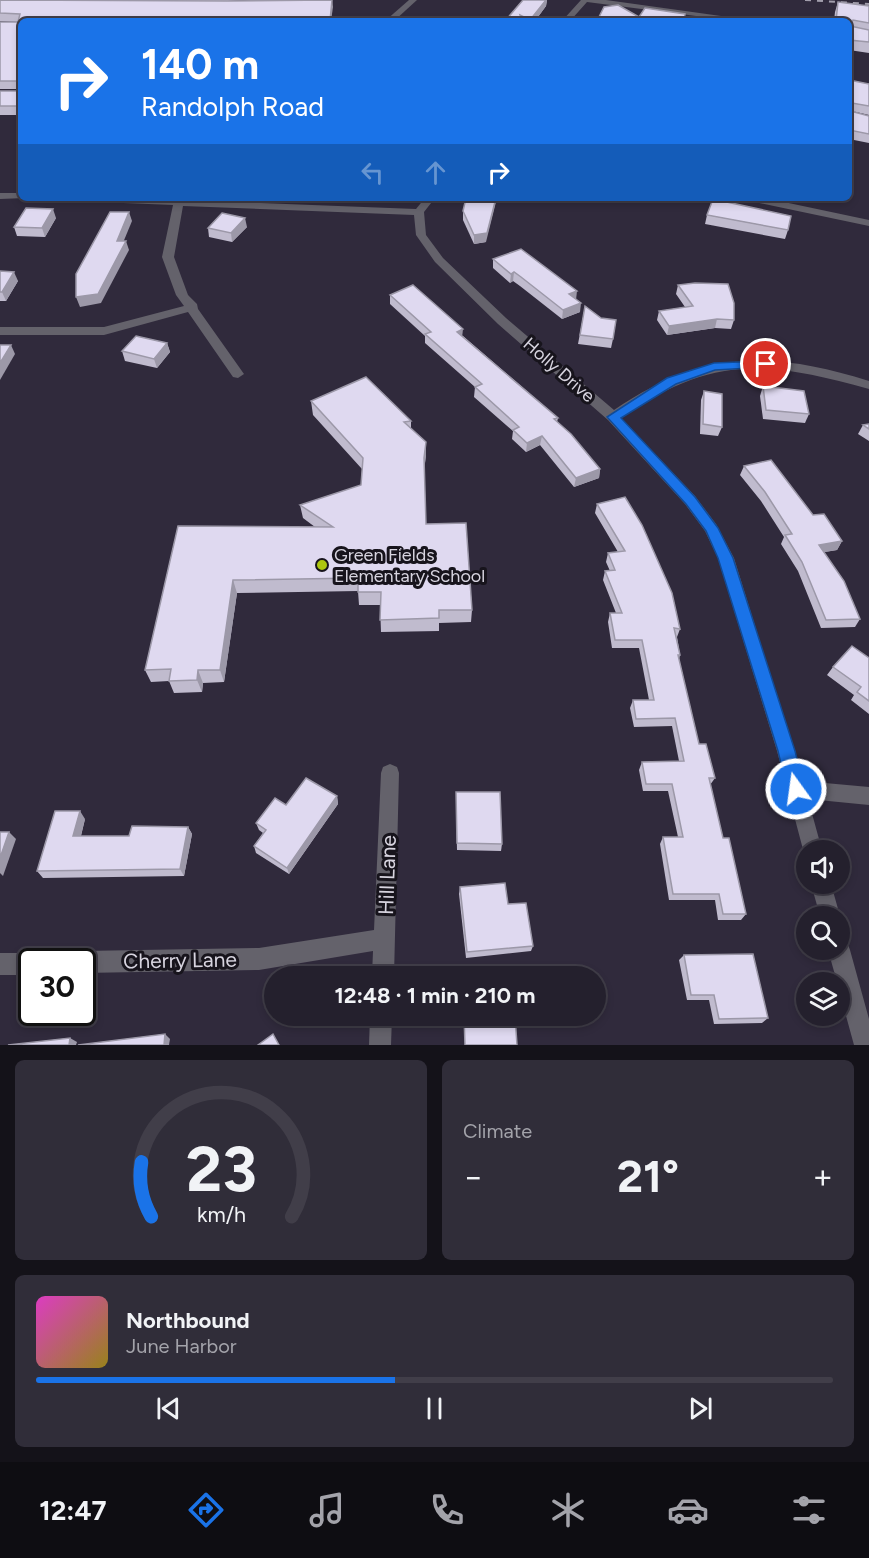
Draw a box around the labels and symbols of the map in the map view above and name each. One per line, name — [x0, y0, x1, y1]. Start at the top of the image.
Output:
street label: Holly Drive — [519, 333, 599, 407]
pin — [740, 338, 791, 389]
place label: Green Fields Elementary School — [334, 544, 485, 587]
marker: Green Fields Elementary School — [315, 558, 329, 572]
position arrow — [764, 757, 828, 821]
street label: Hill Lane — [373, 835, 401, 915]
street label: Cherry Lane — [123, 947, 237, 973]
speed limit sign: 30 — [18, 948, 96, 1026]

